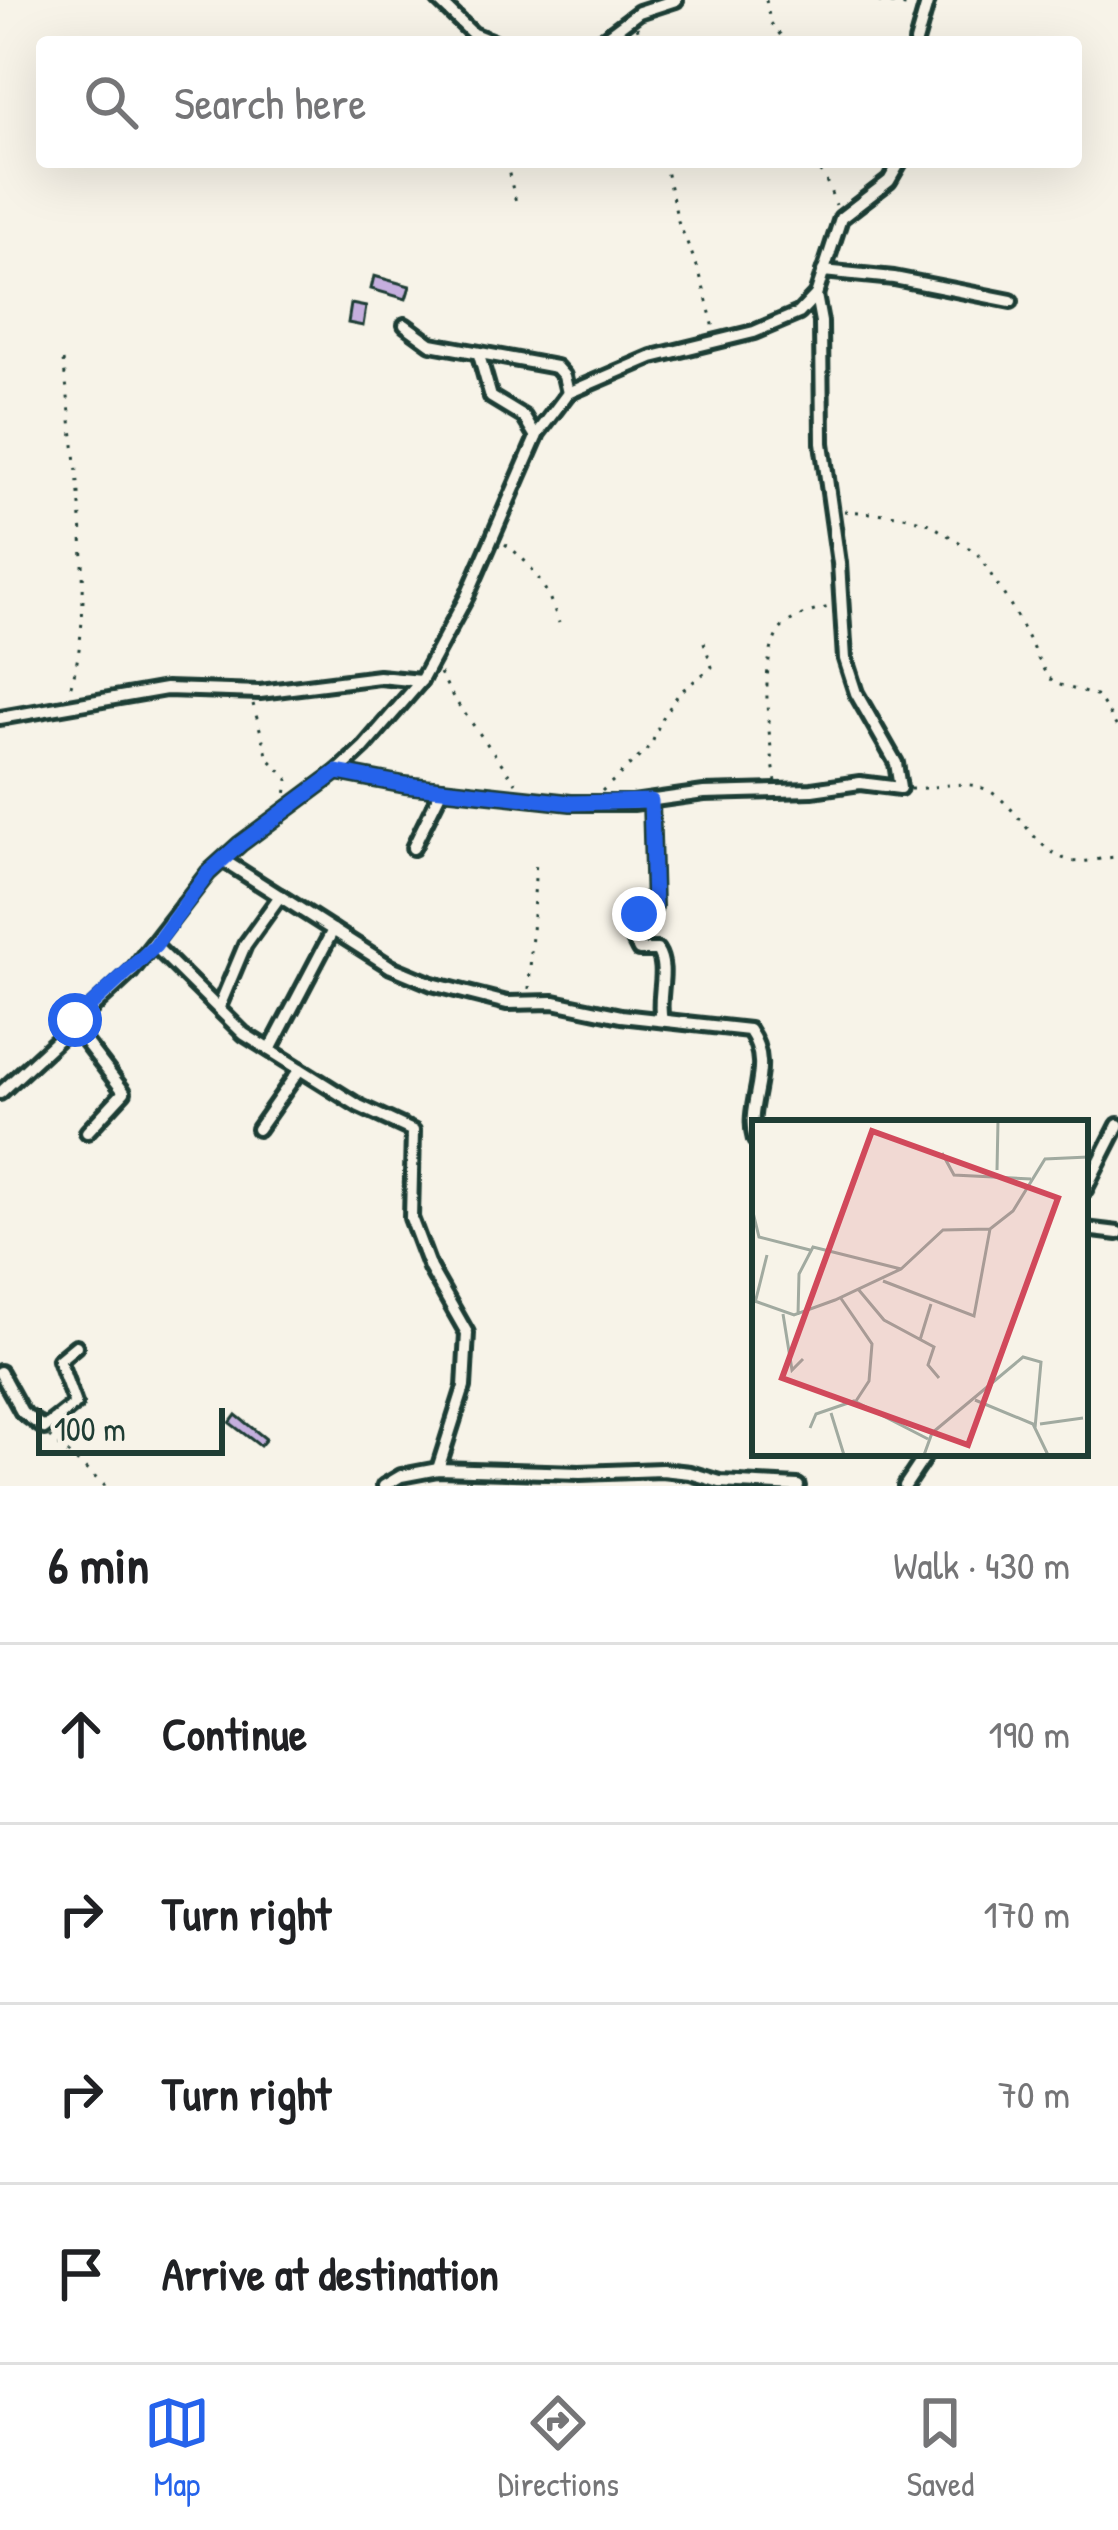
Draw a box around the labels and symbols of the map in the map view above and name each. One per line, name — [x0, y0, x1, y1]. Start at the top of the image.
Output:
route end — [612, 887, 666, 941]
route start — [48, 993, 102, 1047]
inset map — [752, 1120, 1088, 1456]
scale bar — [36, 1402, 225, 1455]

